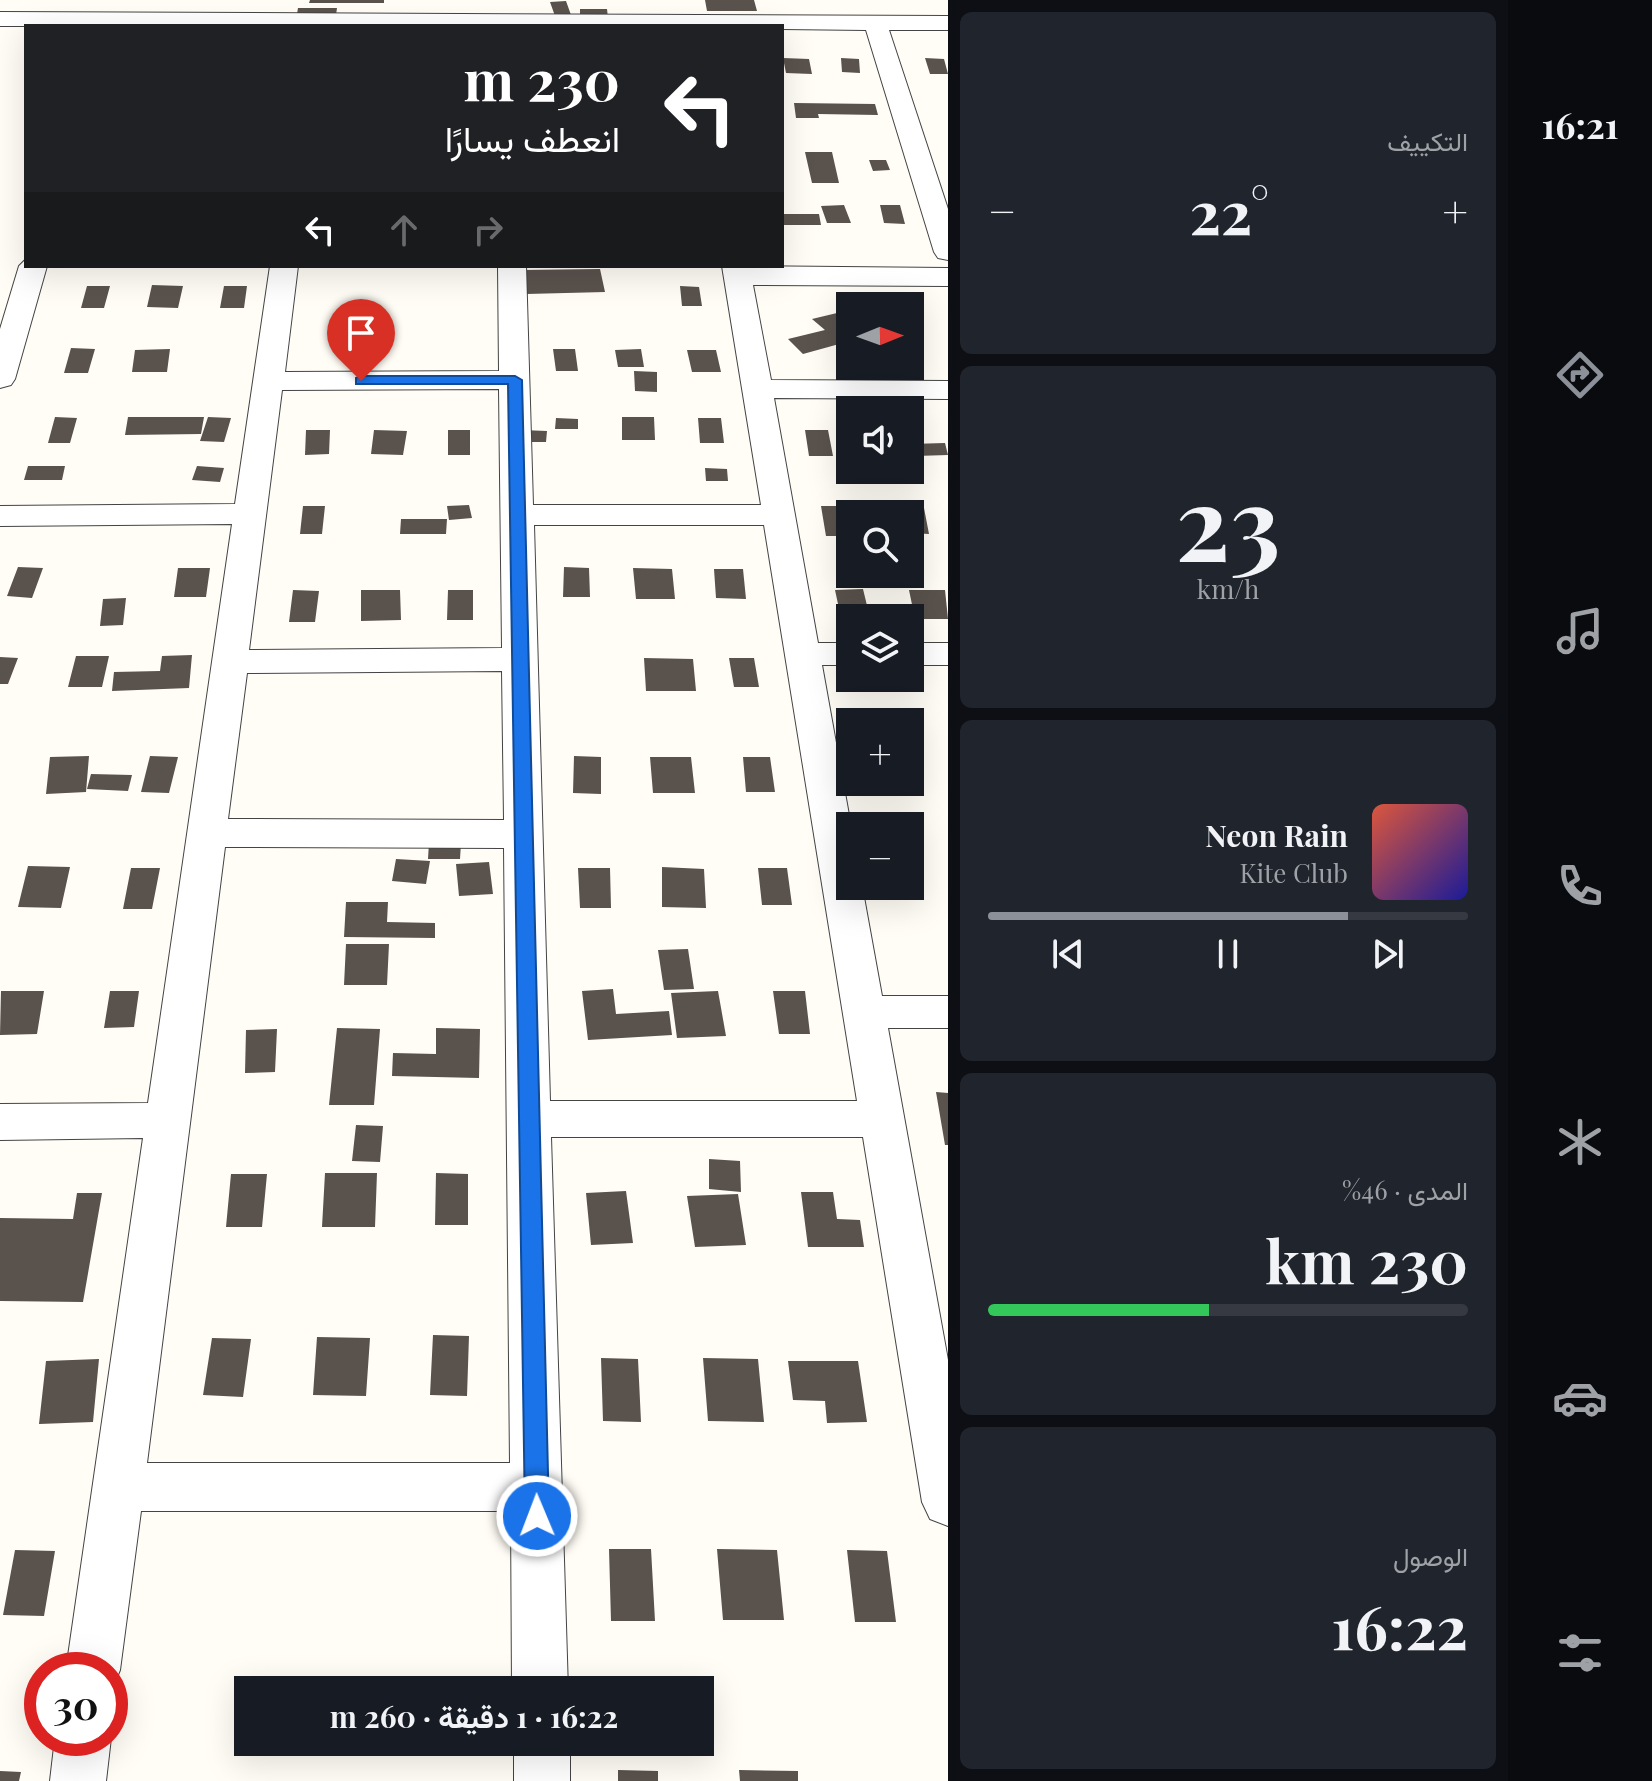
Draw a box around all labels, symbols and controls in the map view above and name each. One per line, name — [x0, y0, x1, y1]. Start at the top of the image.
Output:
text: 230 m — [464, 41, 620, 116]
icon: left — [648, 56, 752, 160]
text: 16:21 — [1541, 100, 1619, 148]
text: انعطف يسارًا — [445, 113, 620, 161]
text: التكييف — [1387, 123, 1468, 158]
text: 22° — [1189, 170, 1269, 250]
text: − — [988, 180, 1016, 239]
text: + — [1442, 180, 1468, 239]
icon: left — [298, 208, 342, 252]
icon: ahead — [382, 208, 426, 252]
icon: right — [466, 208, 510, 252]
north arrow — [836, 292, 924, 380]
map controls — [836, 292, 924, 900]
pin — [327, 299, 395, 381]
icon: arrive — [339, 311, 383, 355]
icon: directions — [1552, 347, 1608, 403]
button: sound — [836, 396, 924, 484]
text: 23 — [1175, 449, 1281, 588]
button: search — [836, 500, 924, 588]
text: km/h — [1197, 571, 1259, 606]
icon: music — [1552, 603, 1608, 659]
button: layers — [836, 604, 924, 692]
button: + — [836, 708, 924, 796]
button: − — [836, 812, 924, 900]
text: Neon Rain — [1205, 815, 1348, 855]
text: Kite Club — [1239, 855, 1348, 890]
icon: phone — [1552, 858, 1608, 914]
icon: previous — [1046, 932, 1090, 976]
icon: pause — [1206, 932, 1250, 976]
icon: next — [1366, 932, 1410, 976]
icon: climate — [1552, 1114, 1608, 1170]
text: المدى · 46% — [1342, 1172, 1468, 1207]
text: 230 km — [1265, 1219, 1468, 1299]
icon: car — [1552, 1370, 1608, 1426]
position arrow — [495, 1474, 579, 1558]
text: الوصول — [1393, 1538, 1468, 1573]
text: 16:22 — [1331, 1585, 1468, 1665]
icon: filters — [1552, 1625, 1608, 1681]
speed limit sign: 30 — [24, 1652, 128, 1756]
text: 16:22 · 1 دقيقة · 260 m — [330, 1696, 618, 1736]

